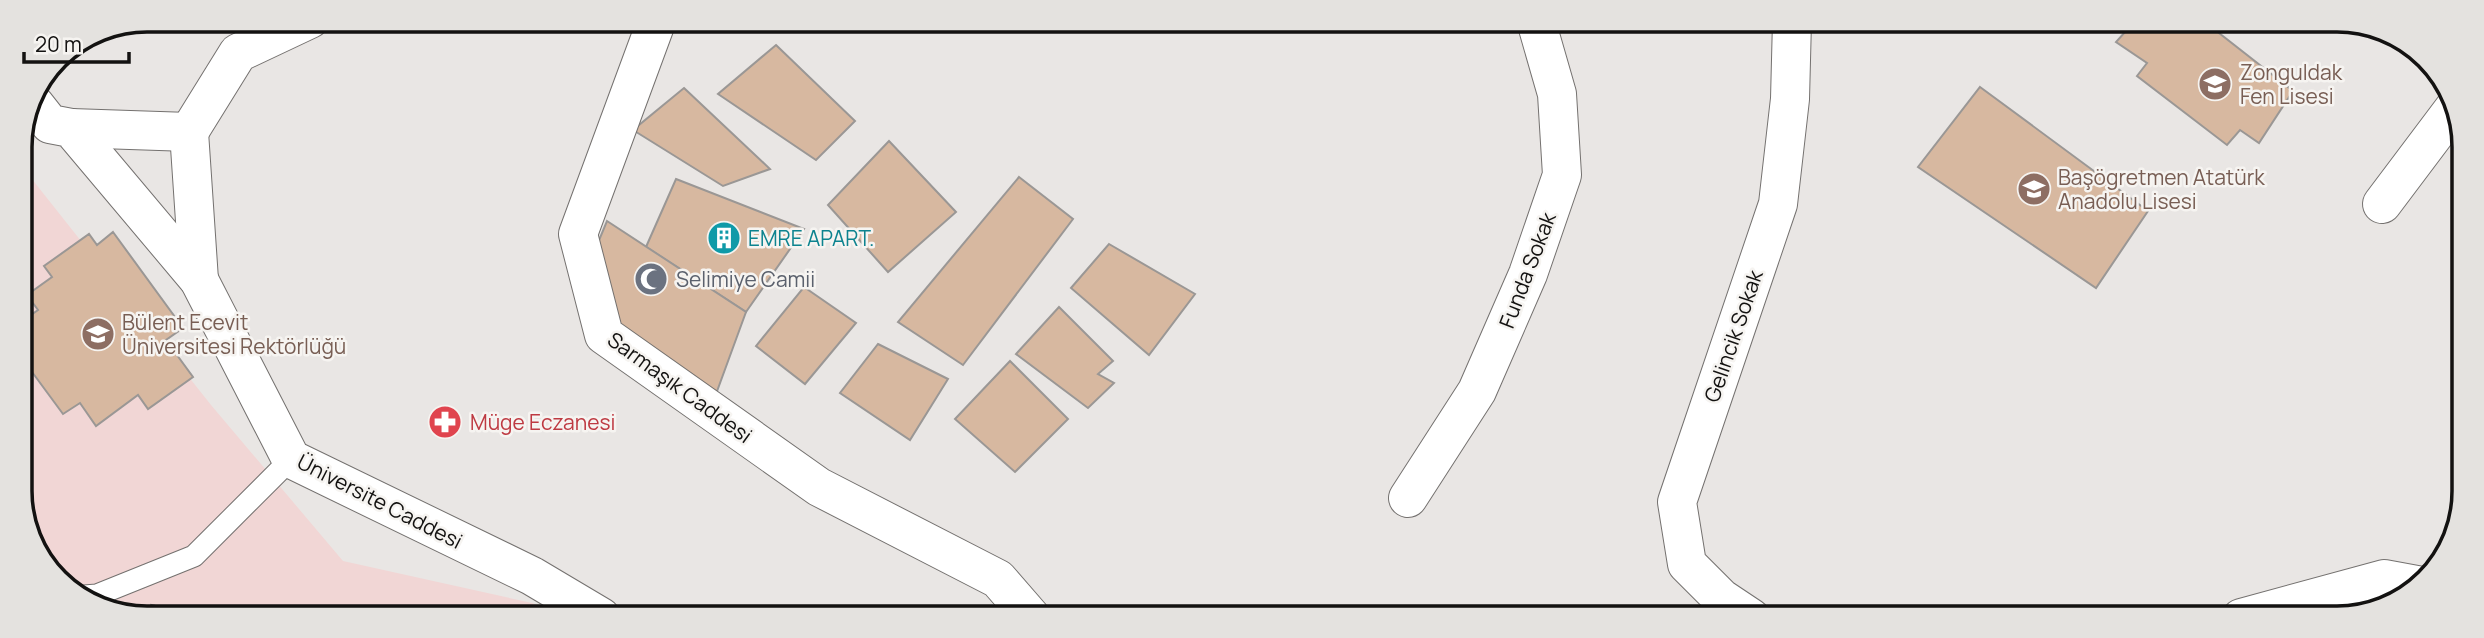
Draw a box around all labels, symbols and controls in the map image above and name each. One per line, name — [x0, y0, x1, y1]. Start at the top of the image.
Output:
scale bar — [24, 21, 130, 65]
text: 20 m — [35, 30, 82, 58]
place label: Zonguldak Fen Lisesi — [2240, 58, 2343, 110]
school or university icon: Zonguldak Fen Lisesi — [2196, 65, 2234, 103]
place label: Başögretmen Atatürk Anadolu Lisesi — [2058, 163, 2265, 215]
school or university icon: Başögretmen Atatürk Anadolu Lisesi — [2015, 170, 2053, 208]
street label: Funda Sokak — [1492, 208, 1562, 332]
building icon: EMRE APART. — [705, 219, 743, 257]
place label: EMRE APART. — [748, 224, 874, 252]
mosque icon: Selimiye Camii — [632, 260, 670, 298]
place label: Selimiye Camii — [676, 265, 815, 293]
street label: Gelincik Sokak — [1697, 266, 1769, 406]
place label: Bülent Ecevit Üniversitesi Rektörlüğü — [122, 308, 346, 360]
school or university icon: Bülent Ecevit Üniversitesi Rektörlüğü — [79, 315, 117, 353]
street label: Sarmaşık Caddesi — [602, 325, 758, 449]
pharmacy icon: Müge Eczanesi — [426, 403, 464, 441]
place label: Müge Eczanesi — [470, 408, 615, 436]
street label: Üniversite Caddesi — [293, 447, 467, 555]

